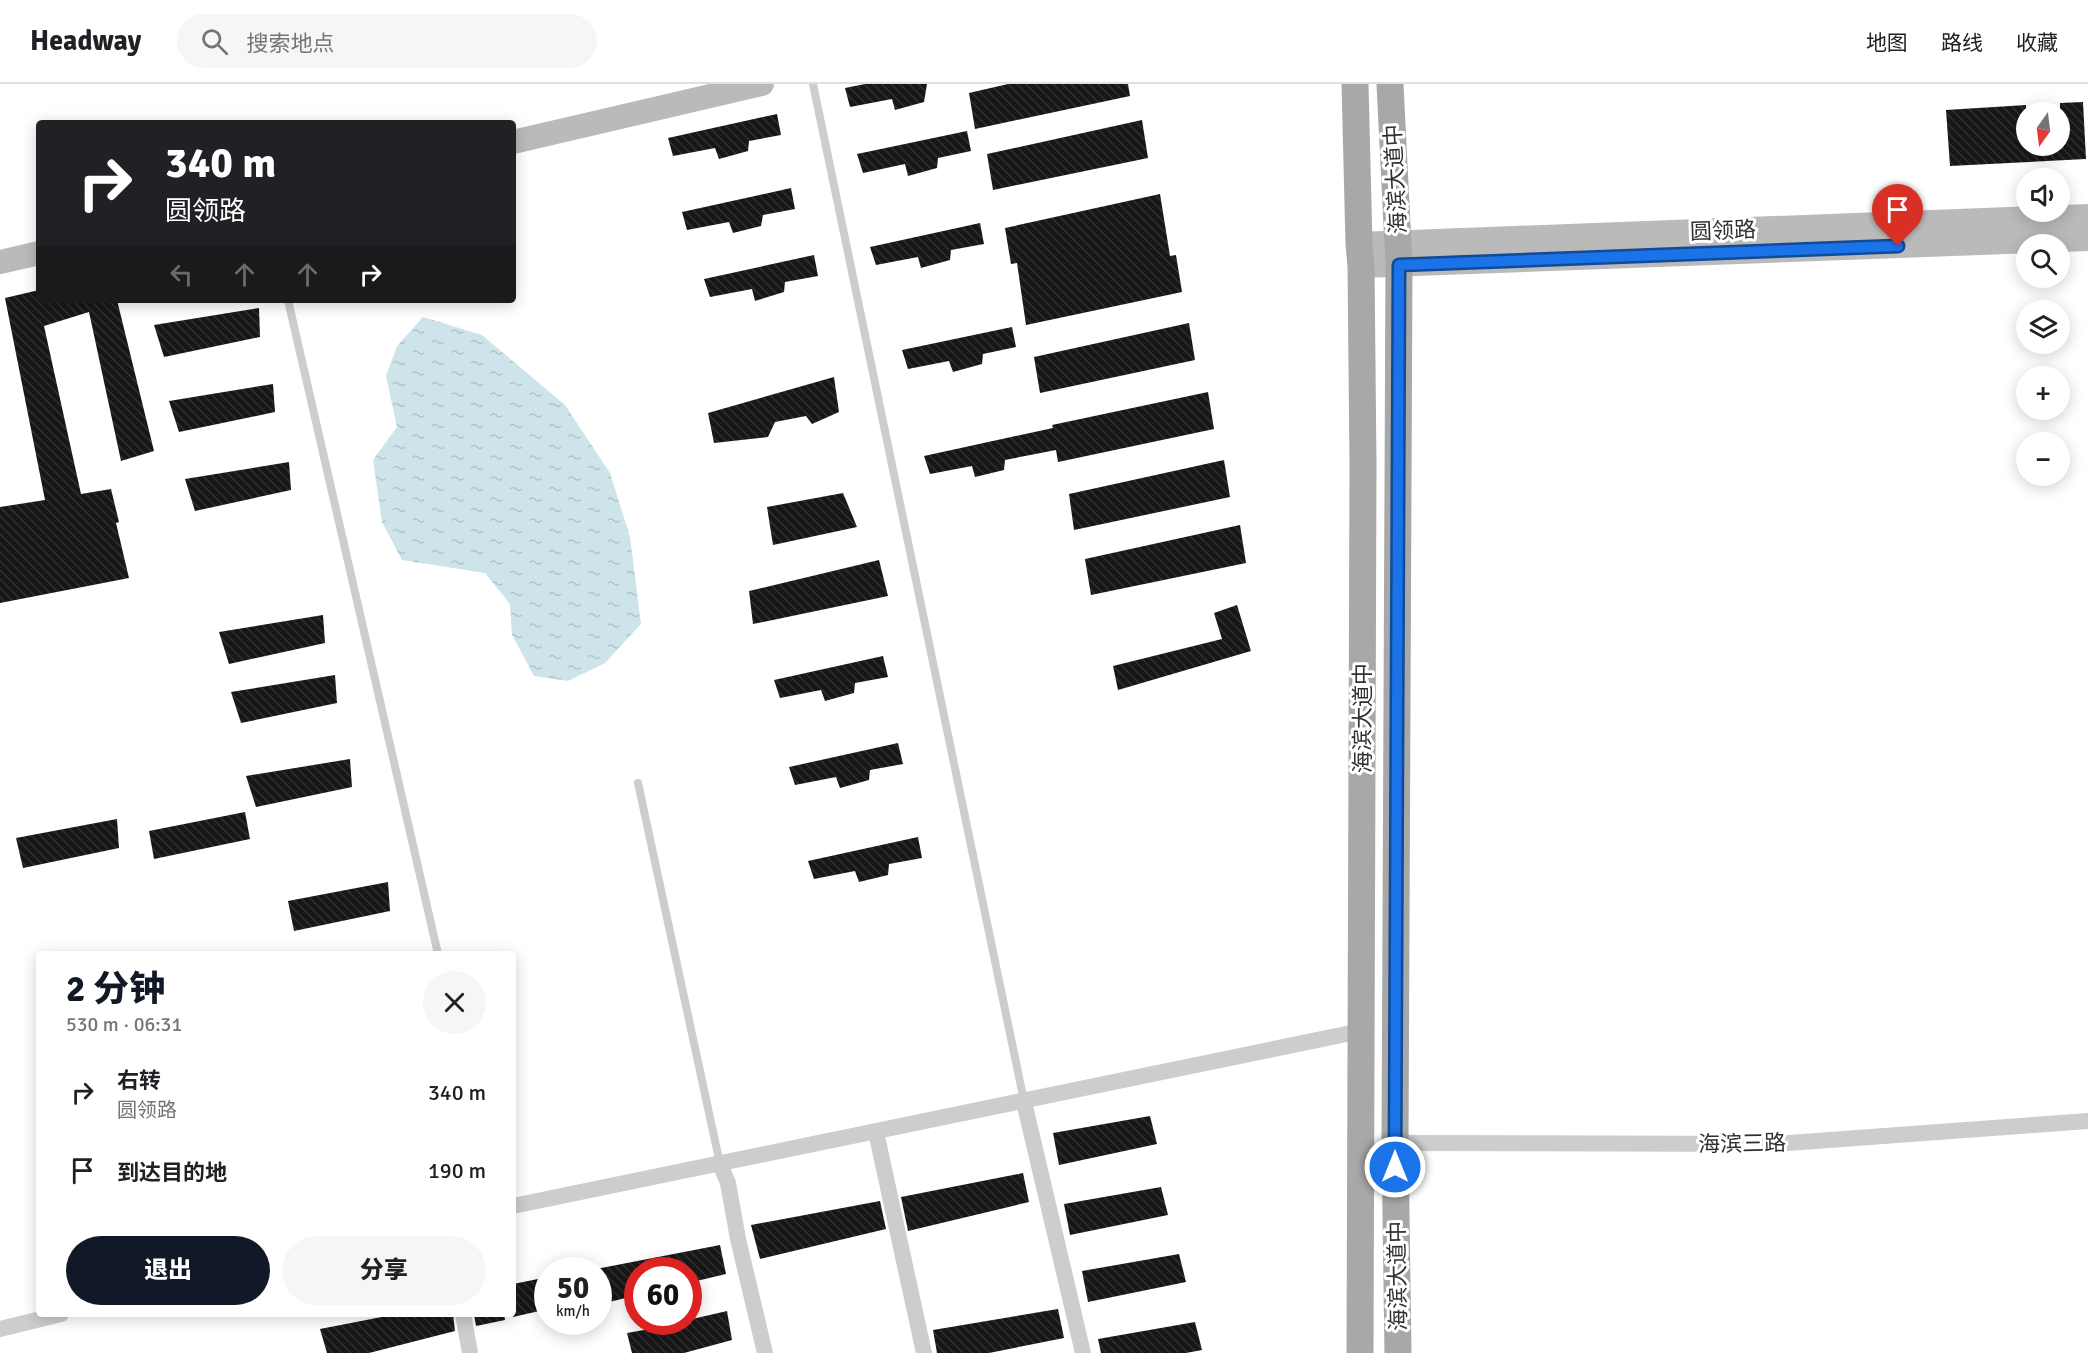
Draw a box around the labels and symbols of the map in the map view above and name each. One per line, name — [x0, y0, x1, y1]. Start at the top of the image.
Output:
north arrow — [2016, 102, 2070, 156]
street label: 海滨大道中 — [1379, 123, 1412, 235]
pin — [1872, 184, 1923, 246]
street label: 圆领路 — [1690, 216, 1756, 245]
street label: 海滨大道中 — [1349, 663, 1376, 773]
street label: 海滨三路 — [1698, 1129, 1786, 1158]
position arrow — [1363, 1135, 1427, 1199]
street label: 海滨大道中 — [1383, 1221, 1412, 1331]
speed limit sign: 60 — [624, 1257, 702, 1335]

